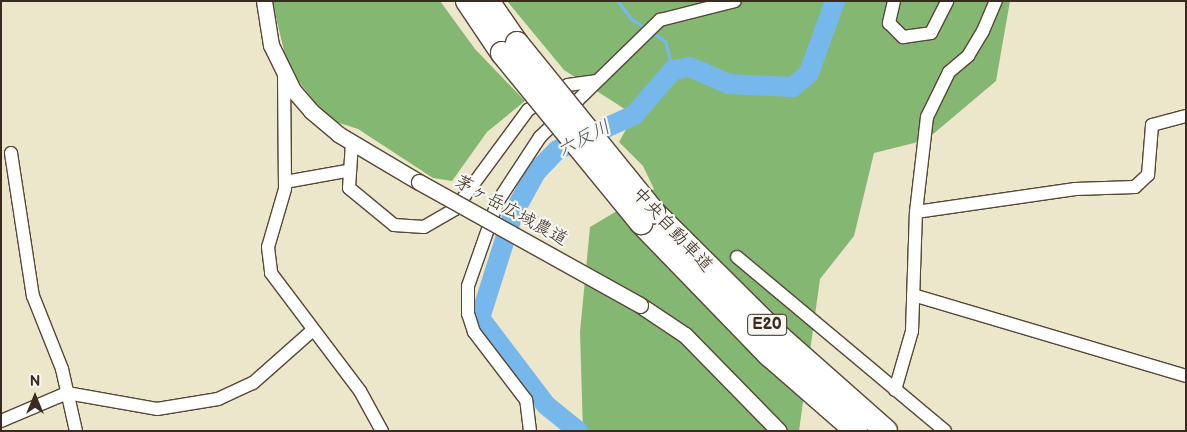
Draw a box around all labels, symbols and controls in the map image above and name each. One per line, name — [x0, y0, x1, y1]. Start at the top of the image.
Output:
water label: 六反川 — [553, 116, 615, 162]
street label: 茅ヶ岳広域農道 — [451, 171, 571, 251]
street label: 中央自動車道 — [627, 183, 717, 277]
road number: E20 — [747, 312, 787, 338]
north arrow — [10, 372, 60, 422]
text: N — [30, 373, 40, 390]

